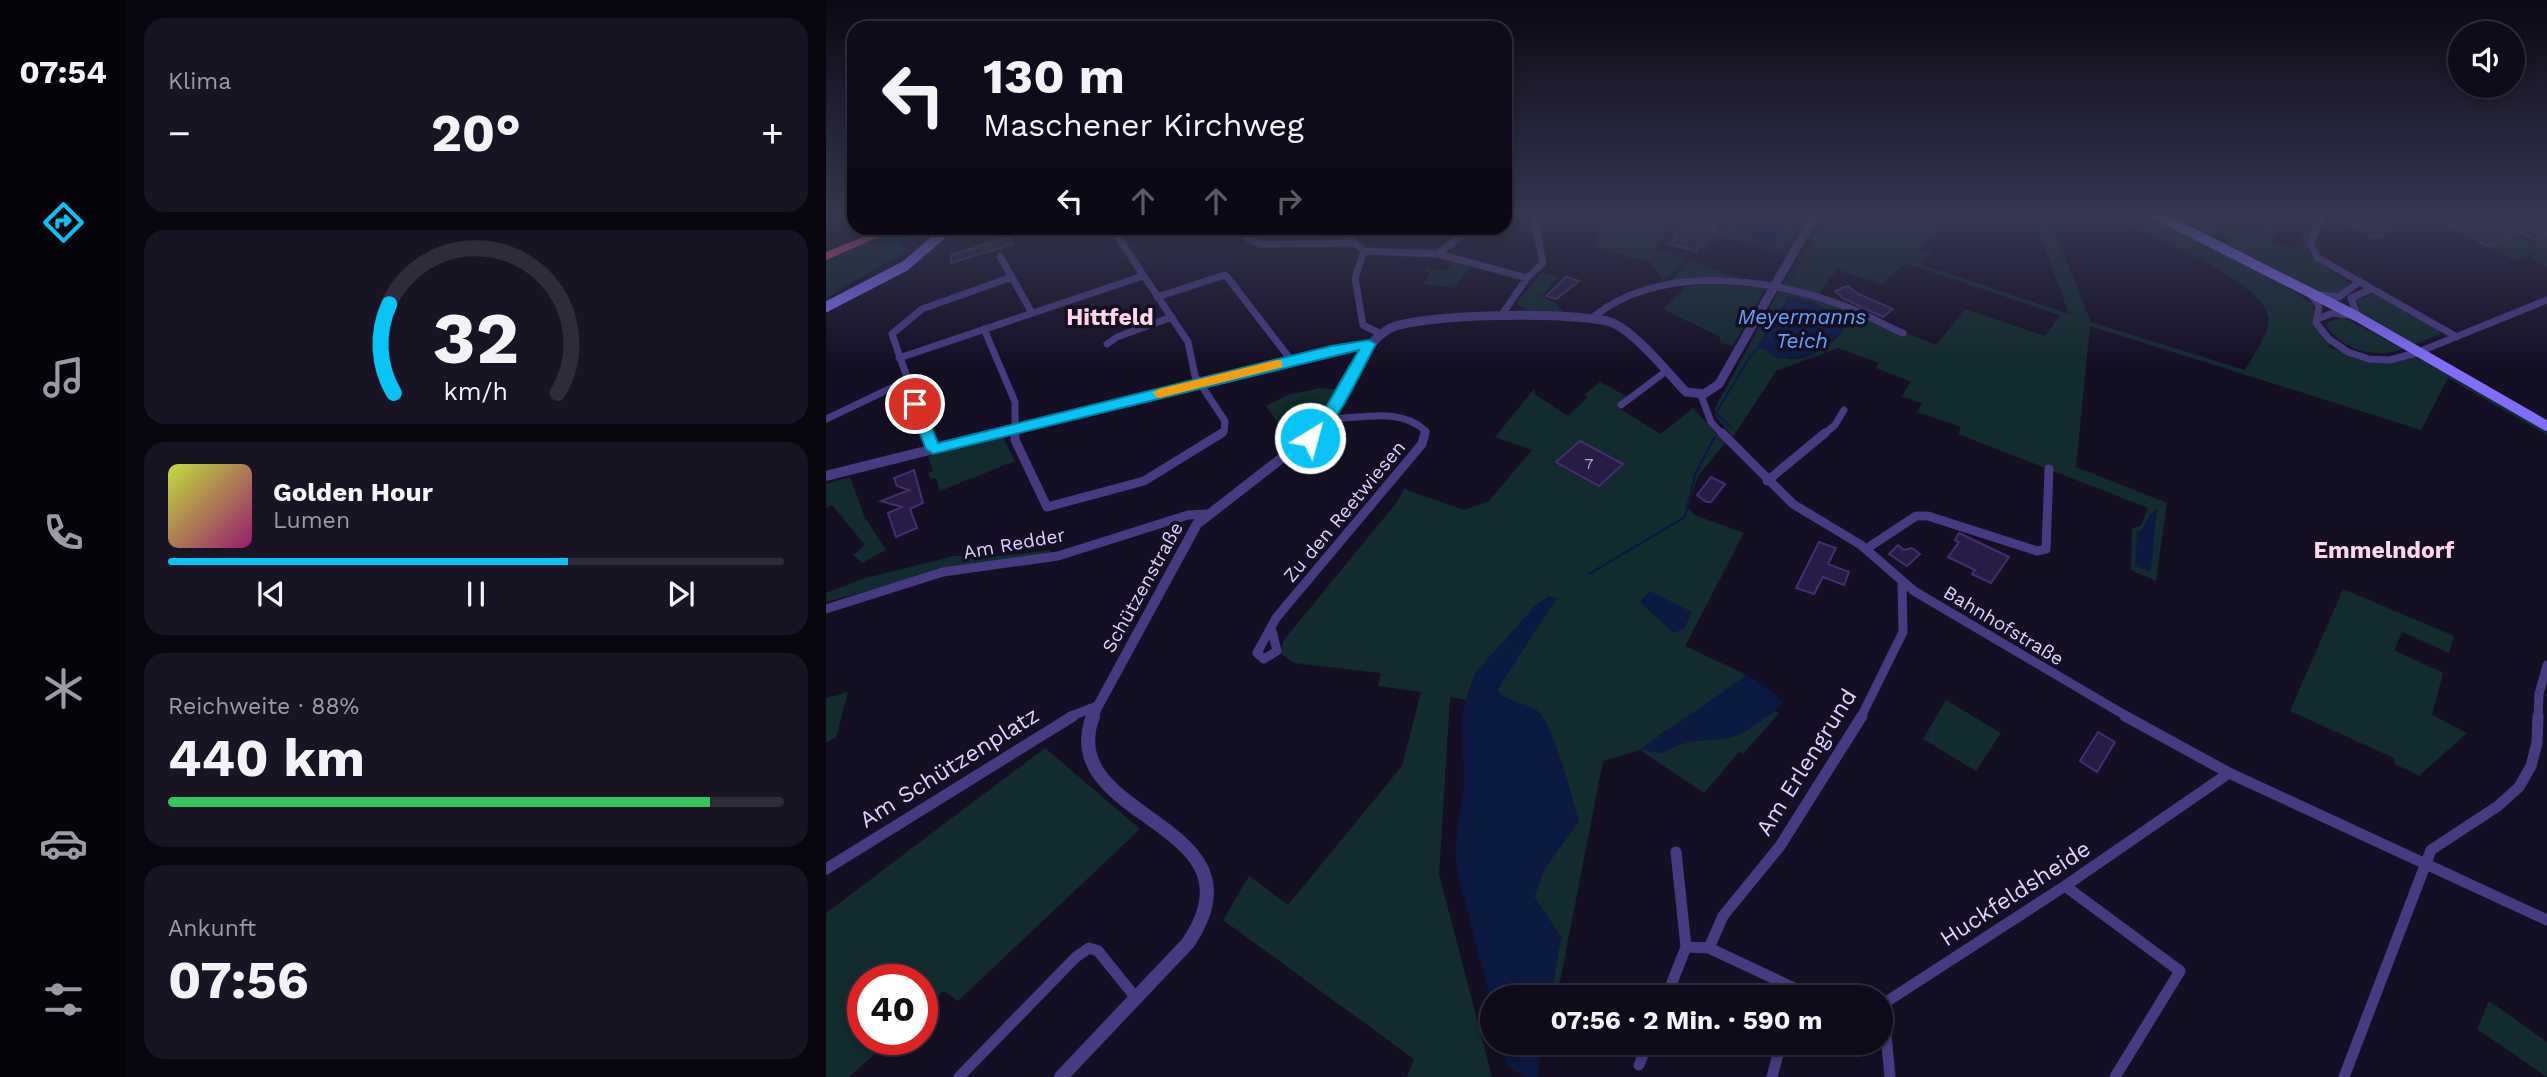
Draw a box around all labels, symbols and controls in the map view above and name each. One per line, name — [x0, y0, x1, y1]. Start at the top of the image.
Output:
map controls — [2448, 21, 2525, 98]
button: sound — [2448, 21, 2525, 98]
text: 130 m — [983, 47, 1125, 105]
icon: left — [868, 49, 959, 140]
text: 07:54 — [19, 53, 107, 91]
text: Klima — [168, 68, 231, 95]
text: 20° — [431, 103, 521, 164]
text: Maschener Kirchweg — [983, 106, 1304, 144]
text: − — [168, 111, 191, 155]
text: + — [761, 111, 784, 155]
icon: left — [1051, 182, 1089, 220]
icon: ahead — [1124, 182, 1162, 220]
icon: ahead — [1197, 182, 1235, 220]
icon: right — [1270, 182, 1308, 220]
icon: directions — [39, 198, 88, 247]
text: 32 — [433, 295, 519, 381]
district label: Hittfeld — [1066, 304, 1154, 331]
water label: Meyermanns Teich — [1738, 304, 1866, 353]
icon: music — [39, 353, 88, 402]
pin — [885, 374, 945, 434]
text: km/h — [444, 376, 508, 405]
icon: arrive — [896, 385, 934, 423]
position arrow — [1273, 401, 1347, 475]
street label: Zu den Reetwiesen — [1279, 436, 1410, 587]
house number: 7 — [1585, 454, 1594, 473]
text: Golden Hour — [273, 477, 433, 507]
text: Lumen — [273, 507, 350, 534]
icon: phone — [39, 508, 88, 557]
street label: Schützenstraße — [1097, 518, 1188, 657]
street label: Am Redder — [961, 523, 1067, 564]
district label: Emmelndorf — [2314, 537, 2455, 564]
icon: previous — [252, 575, 290, 613]
icon: pause — [457, 575, 495, 613]
icon: next — [662, 575, 700, 613]
street label: Bahnhofstraße — [1940, 581, 2068, 670]
icon: climate — [39, 664, 88, 713]
street label: Am Erlengrund — [1750, 684, 1862, 841]
text: Reichweite · 88% — [168, 693, 359, 720]
street label: Am Schützenplatz — [855, 701, 1044, 834]
text: 440 km — [168, 728, 365, 789]
icon: car — [39, 819, 88, 868]
street label: Huckfeldsheide — [1935, 835, 2095, 952]
text: Ankunft — [168, 915, 256, 942]
text: 07:56 — [168, 950, 309, 1011]
speed limit sign: 40 — [847, 964, 938, 1055]
icon: filters — [39, 975, 88, 1024]
text: 07:56 · 2 Min. · 590 m — [1550, 1005, 1823, 1035]

